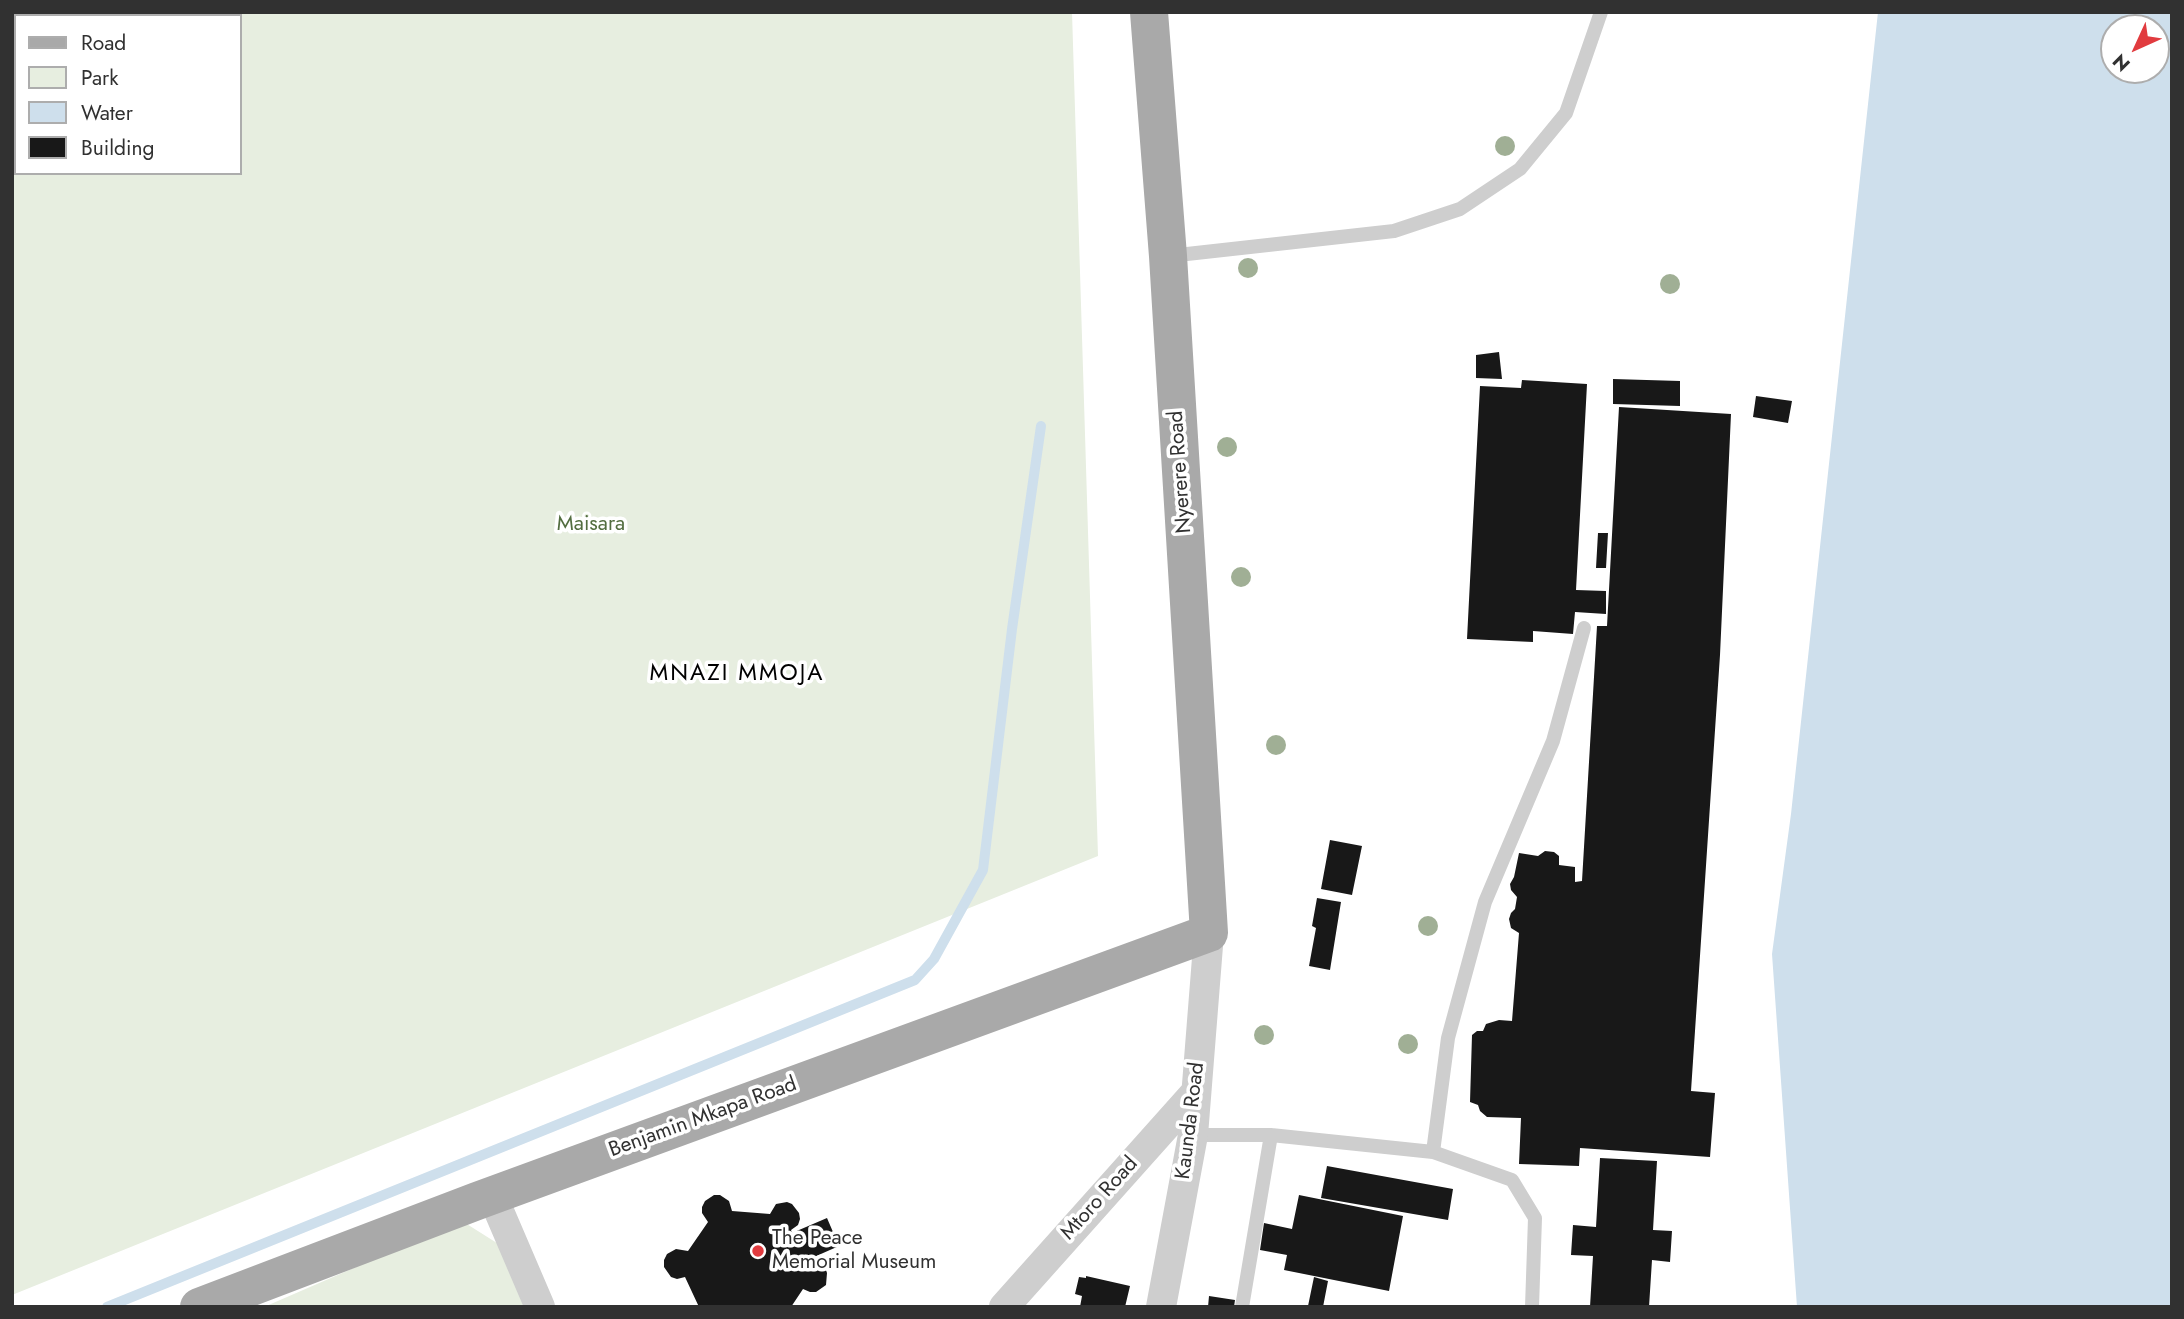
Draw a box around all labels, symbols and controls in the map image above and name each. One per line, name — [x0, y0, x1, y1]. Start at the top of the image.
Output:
legend — [14, 14, 242, 175]
north arrow — [2100, 14, 2170, 84]
text: Road — [81, 28, 126, 58]
text: N — [2106, 48, 2136, 78]
text: Park — [81, 63, 118, 93]
text: Water — [81, 98, 133, 128]
text: Building — [81, 133, 154, 163]
street label: Nyerere Road — [1164, 410, 1198, 534]
park label: Maisara — [557, 512, 625, 538]
district label: MNAZI MMOJA — [651, 660, 823, 688]
street label: Kaunda Road — [1171, 1061, 1211, 1181]
street label: Benjamin Mkapa Road — [606, 1072, 800, 1164]
street label: Mtoro Road — [1056, 1152, 1144, 1246]
place label: The Peace Memorial Museum — [772, 1226, 936, 1276]
marker: The Peace Memorial Museum — [750, 1243, 766, 1259]

